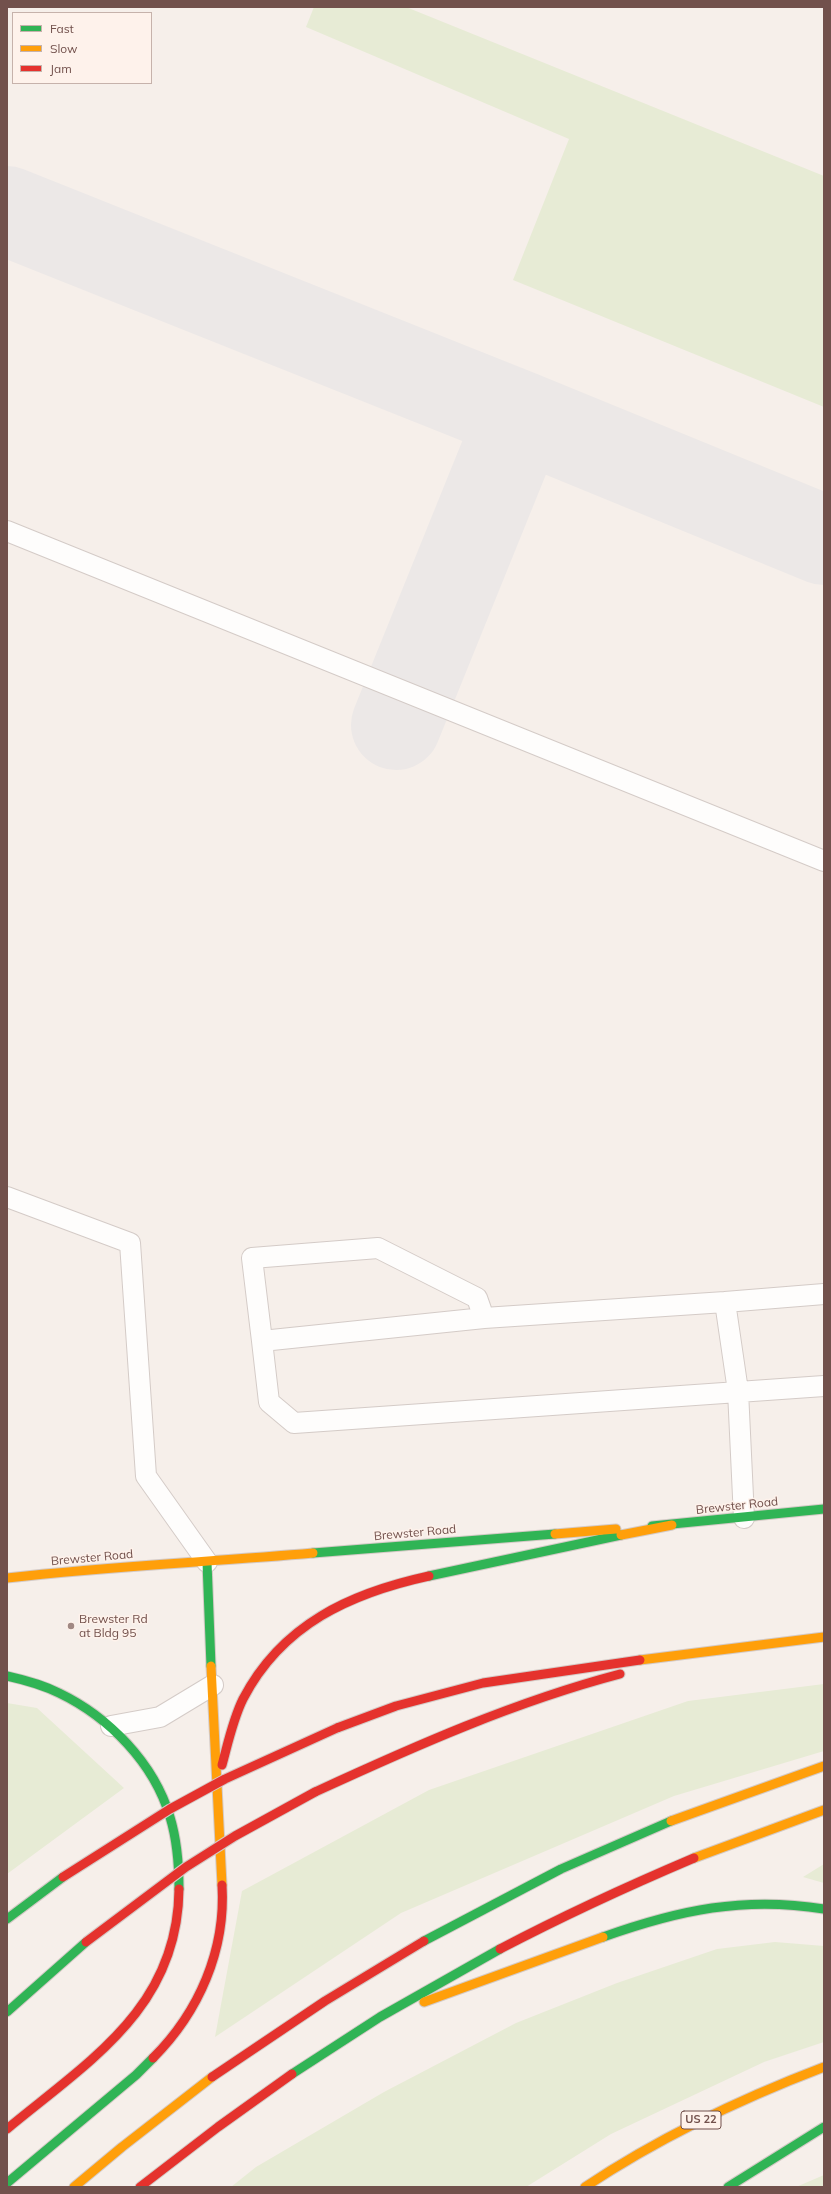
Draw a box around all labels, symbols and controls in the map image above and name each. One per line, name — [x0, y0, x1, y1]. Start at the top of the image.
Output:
legend — [12, 12, 152, 84]
text: Fast — [50, 21, 74, 36]
text: Slow — [50, 41, 78, 56]
text: Jam — [50, 61, 72, 76]
street label: Brewster Road — [695, 1495, 779, 1517]
street label: Brewster Road — [373, 1522, 457, 1544]
street label: Brewster Road — [50, 1547, 134, 1569]
place label: Brewster Rd at Bldg 95 — [79, 1612, 148, 1640]
marker: Brewster Rd at Bldg 95 — [66, 1621, 76, 1631]
road number: US 22 — [681, 2111, 721, 2129]

